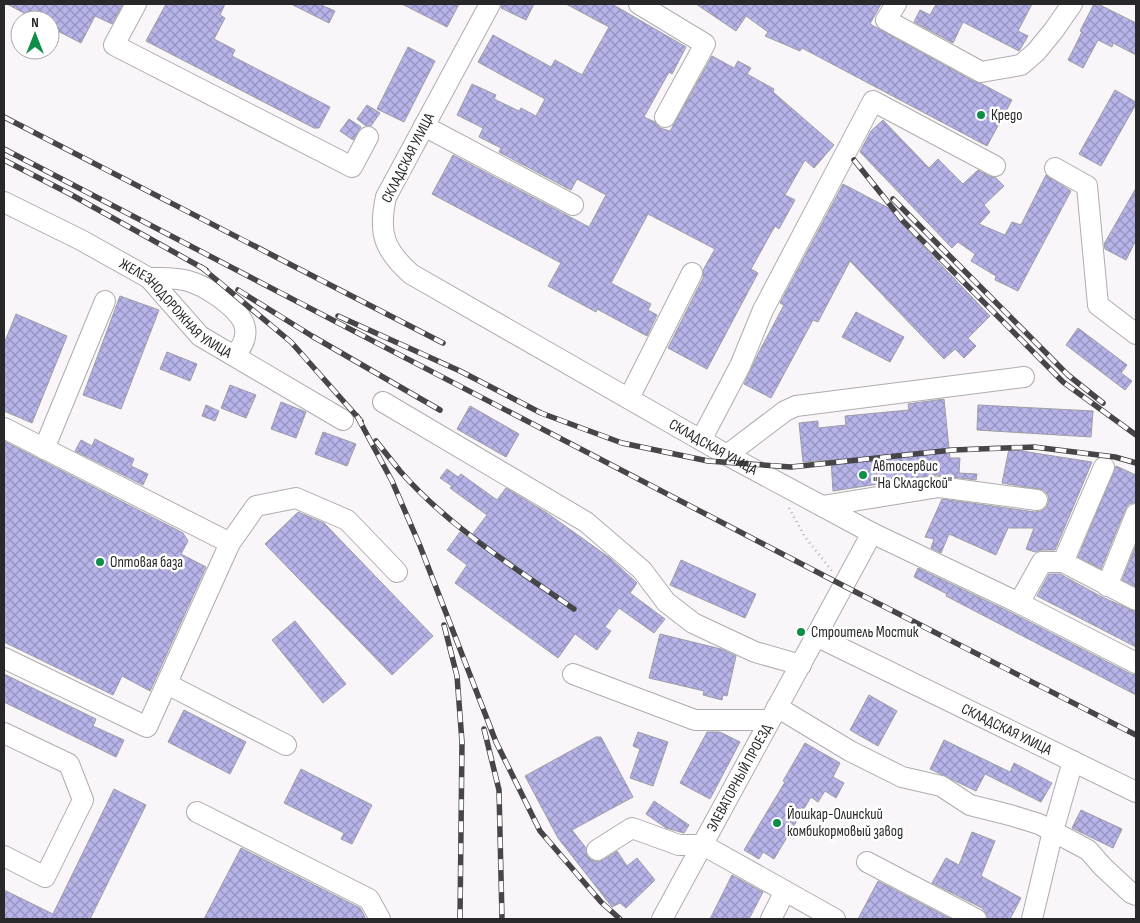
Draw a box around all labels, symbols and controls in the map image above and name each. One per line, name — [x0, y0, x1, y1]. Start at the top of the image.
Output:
north arrow — [10, 10, 60, 60]
text: N — [31, 14, 39, 31]
place label: Кредо — [991, 106, 1022, 125]
street label: СКЛАДСКАЯ УЛИЦА — [377, 109, 439, 206]
marker: Кредо — [975, 109, 987, 121]
street label: ЖЕЛЕЗНОДОРОЖНАЯ УЛИЦА — [116, 254, 236, 362]
street label: СКЛАДСКАЯ УЛИЦА — [666, 414, 761, 479]
place label: Автосервис "На Складской" — [872, 457, 952, 493]
marker: Автосервис "На Складской" — [857, 469, 869, 481]
place label: Оптовая база — [110, 553, 183, 572]
marker: Оптовая база — [94, 556, 106, 568]
place label: Строитель Мостик — [811, 623, 919, 642]
marker: Строитель Мостик — [795, 626, 807, 638]
street label: СКЛАДСКАЯ УЛИЦА — [958, 699, 1056, 759]
street label: ЭЛЕВАТОРНЫЙ ПРОЕЗД — [702, 720, 776, 835]
place label: Йошкар-Олинский комбикормовый завод — [787, 805, 903, 841]
marker: Йошкар-Олинский комбикормовый завод — [771, 817, 783, 829]

